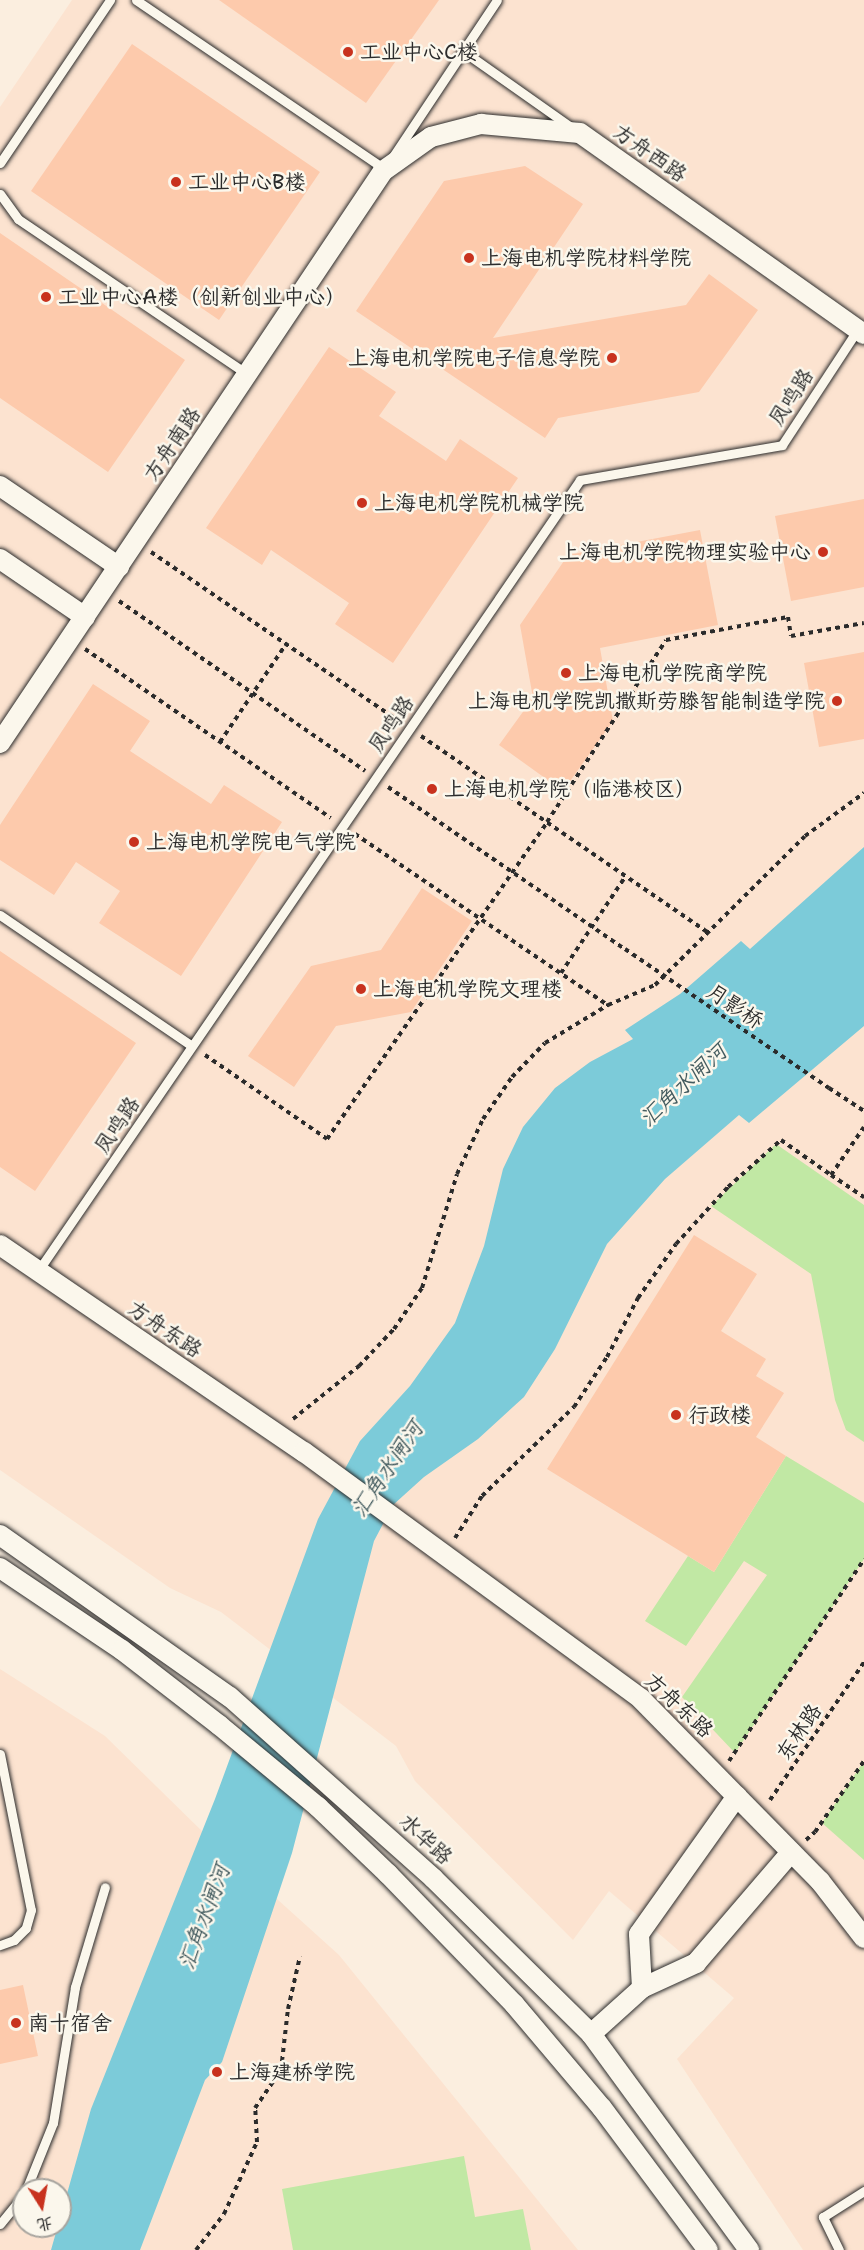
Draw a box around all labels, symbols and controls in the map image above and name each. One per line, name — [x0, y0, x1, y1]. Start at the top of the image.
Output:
place label: 工业中心C楼 — [360, 39, 478, 65]
marker: 工业中心C楼 — [341, 45, 355, 59]
street label: 方舟西路 — [608, 119, 692, 187]
place label: 工业中心B楼 — [188, 169, 305, 195]
marker: 工业中心B楼 — [169, 175, 183, 189]
place label: 上海电机学院材料学院 — [481, 245, 691, 271]
marker: 上海电机学院材料学院 — [462, 251, 476, 265]
place label: 工业中心A楼（创新创业中心） — [58, 284, 346, 310]
marker: 工业中心A楼（创新创业中心） — [39, 290, 53, 304]
place label: 上海电机学院电子信息学院 — [348, 345, 600, 371]
marker: 上海电机学院电子信息学院 — [605, 351, 619, 365]
street label: 凤鸣路 — [763, 364, 819, 430]
street label: 方舟南路 — [138, 402, 206, 486]
place label: 上海电机学院机械学院 — [374, 490, 584, 516]
marker: 上海电机学院机械学院 — [355, 496, 369, 510]
place label: 上海电机学院物理实验中心 — [559, 539, 811, 565]
marker: 上海电机学院物理实验中心 — [816, 545, 830, 559]
place label: 上海电机学院商学院 — [578, 660, 767, 686]
marker: 上海电机学院商学院 — [559, 666, 573, 680]
place label: 上海电机学院凯撒斯劳滕智能制造学院 — [468, 688, 825, 714]
street label: 凤鸣路 — [363, 691, 419, 757]
marker: 上海电机学院凯撒斯劳滕智能制造学院 — [830, 694, 844, 708]
place label: 上海电机学院（临港校区） — [444, 776, 696, 802]
marker: 上海电机学院（临港校区） — [425, 782, 439, 796]
place label: 上海电机学院电气学院 — [146, 829, 356, 855]
marker: 上海电机学院电气学院 — [127, 835, 141, 849]
place label: 上海电机学院文理楼 — [373, 976, 562, 1002]
street label: 月影桥 — [702, 978, 768, 1034]
marker: 上海电机学院文理楼 — [354, 982, 368, 996]
water label: 汇角水闸河 — [634, 1038, 732, 1132]
street label: 凤鸣路 — [89, 1092, 145, 1158]
street label: 方舟东路 — [123, 1295, 207, 1363]
place label: 行政楼 — [688, 1402, 751, 1428]
marker: 行政楼 — [669, 1408, 683, 1422]
water label: 汇角水闸河 — [345, 1416, 429, 1522]
street label: 方舟东路 — [640, 1667, 718, 1743]
street label: 东林路 — [771, 1699, 827, 1765]
street label: 水华路 — [394, 1808, 458, 1870]
water label: 汇角水闸河 — [173, 1861, 235, 1973]
place label: 南十宿舍 — [28, 2010, 112, 2036]
marker: 南十宿舍 — [9, 2016, 23, 2030]
place label: 上海建桥学院 — [229, 2059, 355, 2085]
marker: 上海建桥学院 — [210, 2065, 224, 2079]
north arrow — [12, 2178, 72, 2238]
text: 北 — [35, 2212, 55, 2236]

